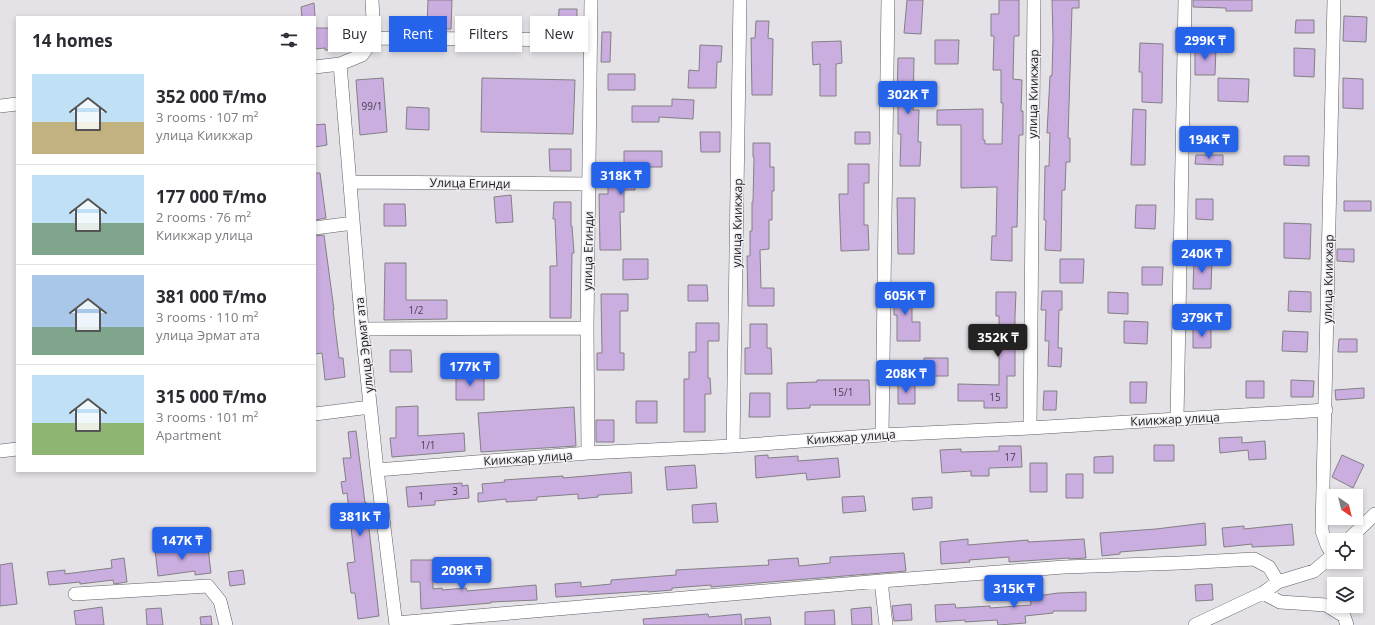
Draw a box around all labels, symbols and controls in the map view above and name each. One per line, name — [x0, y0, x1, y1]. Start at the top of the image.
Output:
chip: Buy — [328, 16, 381, 52]
chip: Rent — [389, 16, 447, 52]
chip: Filters — [455, 16, 522, 52]
chip: New — [530, 16, 588, 52]
pin: 299K ₸ — [1172, 27, 1238, 61]
text: 14 homes — [32, 29, 113, 52]
icon: filters — [278, 29, 300, 51]
text: 299K ₸ — [1184, 31, 1226, 49]
street label: улица Киикжар — [1024, 49, 1042, 139]
pin: 302K ₸ — [875, 81, 941, 115]
text: 352 000 ₸/mo — [156, 85, 267, 108]
text: 302K ₸ — [887, 85, 929, 103]
icon: home — [64, 90, 112, 138]
house number: 99/1 — [362, 99, 382, 113]
text: 3 rooms · 107 m² — [156, 108, 258, 126]
text: улица Киикжар — [156, 126, 253, 144]
pin: 194K ₸ — [1176, 126, 1242, 160]
text: 194K ₸ — [1188, 130, 1230, 148]
pin: 318K ₸ — [588, 162, 654, 196]
text: 318K ₸ — [600, 166, 642, 184]
street label: Улица Егинди — [429, 174, 511, 192]
street label: улица Киикжар — [728, 178, 746, 268]
text: 177 000 ₸/mo — [156, 185, 267, 208]
icon: home — [64, 191, 112, 239]
text: 2 rooms · 76 m² — [156, 208, 251, 226]
street label: улица Егинди — [579, 211, 597, 291]
text: Киикжар улица — [156, 226, 253, 244]
street label: улица Киикжар — [1319, 234, 1337, 324]
pin: 240K ₸ — [1169, 240, 1235, 274]
text: 240K ₸ — [1181, 244, 1223, 262]
pin: 605K ₸ — [872, 282, 938, 316]
text: 381 000 ₸/mo — [156, 285, 267, 308]
text: 605K ₸ — [884, 286, 926, 304]
icon: home — [64, 291, 112, 339]
street label: улица Эрмат ата — [351, 296, 377, 394]
house number: 1/2 — [408, 303, 424, 317]
pin: 379K ₸ — [1169, 304, 1235, 338]
text: 3 rooms · 110 m² — [156, 308, 258, 326]
text: 379K ₸ — [1181, 308, 1223, 326]
pin: 352K ₸ — [965, 324, 1031, 358]
text: улица Эрмат ата — [156, 326, 260, 344]
text: 352K ₸ — [977, 328, 1019, 346]
pin: 177K ₸ — [437, 353, 503, 387]
text: 177K ₸ — [449, 357, 491, 375]
pin: 208K ₸ — [873, 360, 939, 394]
text: 208K ₸ — [885, 364, 927, 382]
text: 315 000 ₸/mo — [156, 385, 267, 408]
house number: 15/1 — [833, 385, 853, 399]
house number: 15 — [989, 390, 1001, 404]
icon: home — [64, 391, 112, 439]
text: 3 rooms · 101 m² — [156, 408, 258, 426]
street label: Киикжар улица — [1130, 408, 1220, 430]
street label: Киикжар улица — [806, 425, 896, 449]
text: Apartment — [156, 426, 221, 444]
house number: 1/1 — [420, 438, 436, 452]
street label: Киикжар улица — [483, 446, 573, 470]
house number: 17 — [1004, 450, 1016, 464]
house number: 3 — [452, 484, 458, 498]
house number: 1 — [418, 489, 424, 503]
north arrow — [1327, 489, 1363, 525]
map controls — [1327, 489, 1363, 613]
pin: 381K ₸ — [327, 503, 393, 537]
text: 381K ₸ — [339, 507, 381, 525]
pin: 147K ₸ — [149, 527, 215, 561]
text: 147K ₸ — [161, 531, 203, 549]
button: locate — [1327, 533, 1363, 569]
pin: 209K ₸ — [429, 557, 495, 591]
text: 209K ₸ — [441, 561, 483, 579]
pin: 315K ₸ — [981, 575, 1047, 609]
button: layers — [1327, 577, 1363, 613]
text: 315K ₸ — [993, 579, 1035, 597]

